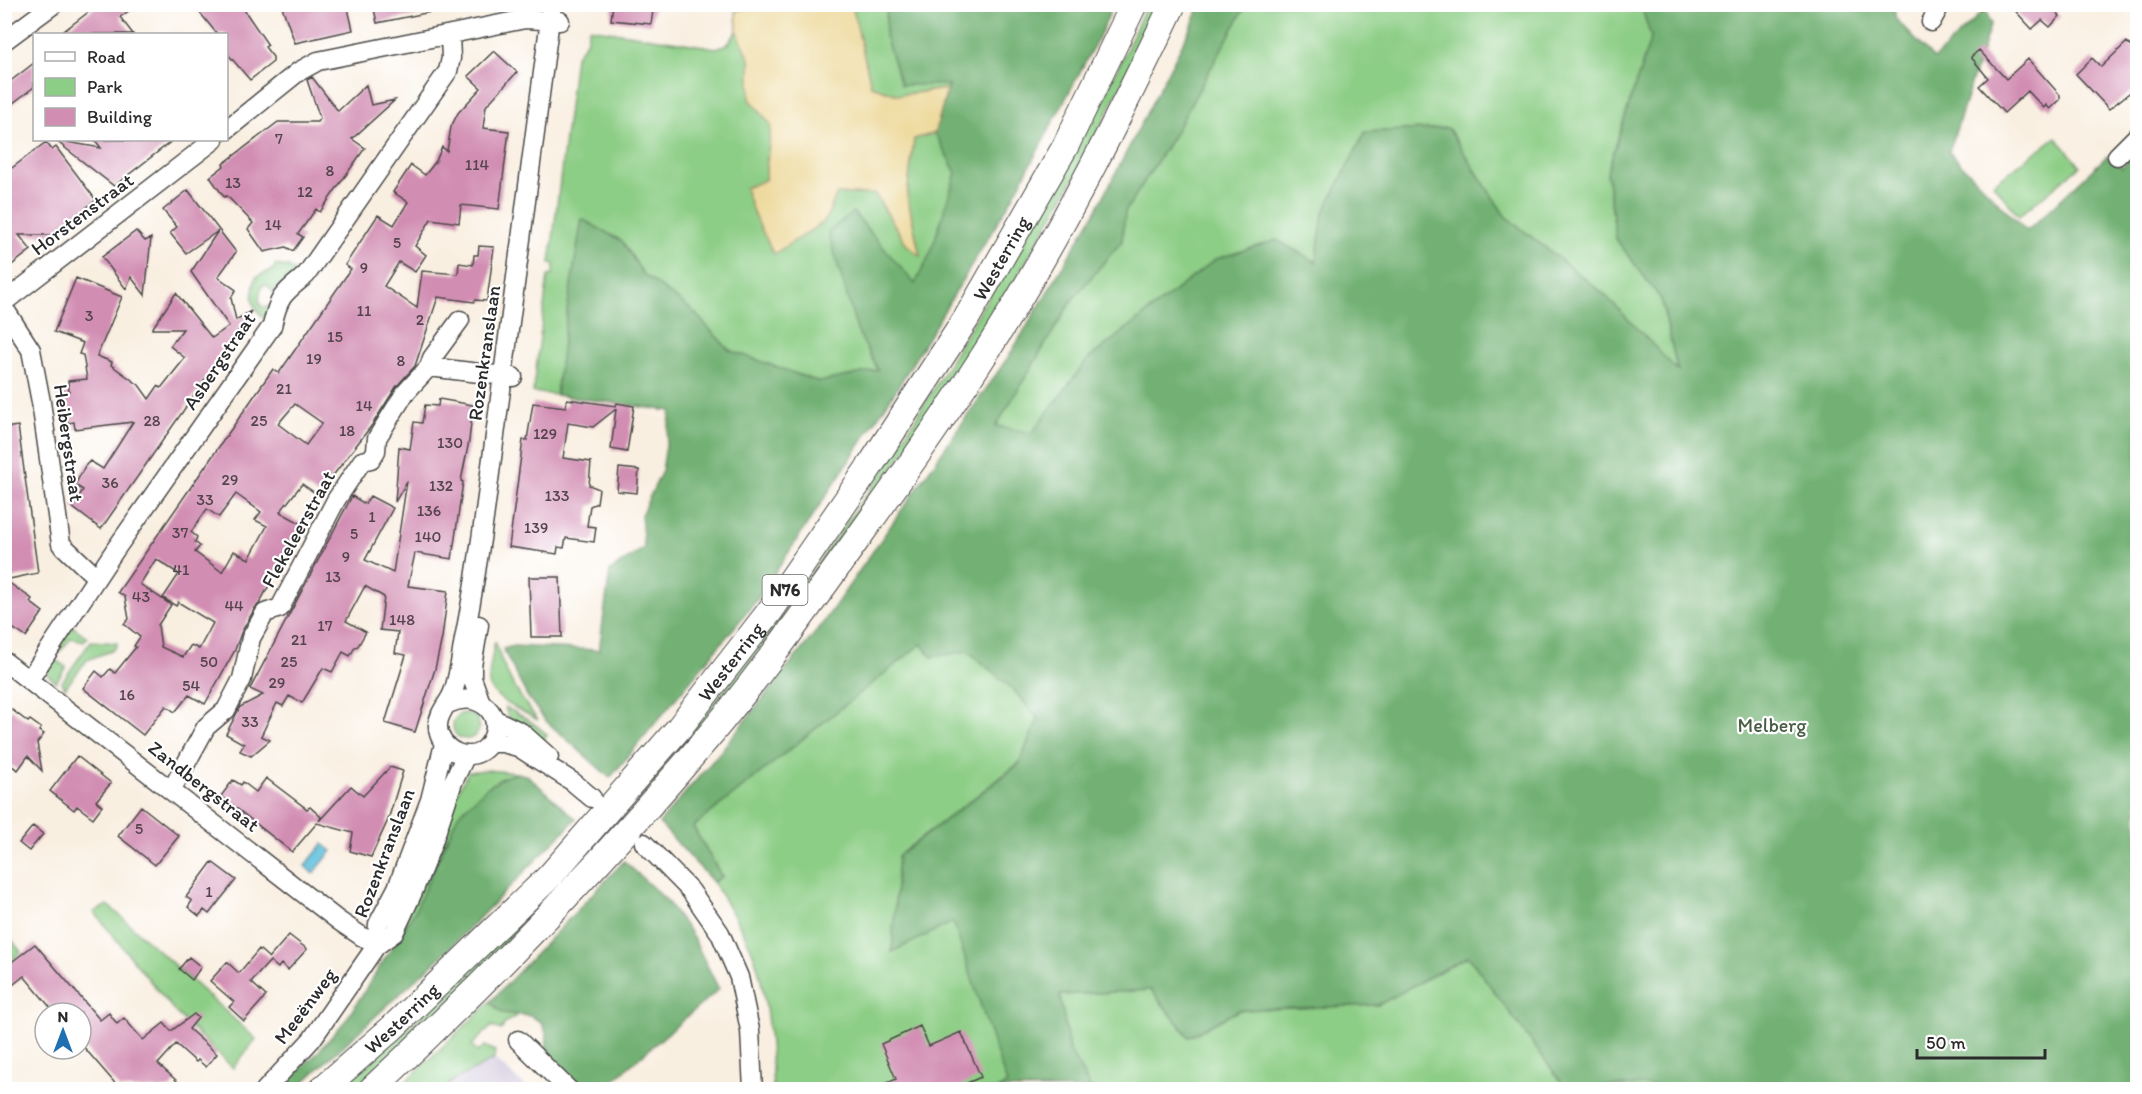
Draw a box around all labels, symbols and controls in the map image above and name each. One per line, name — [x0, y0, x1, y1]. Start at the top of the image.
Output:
legend — [33, 33, 228, 141]
text: Road — [87, 46, 126, 68]
text: Park — [87, 76, 122, 98]
text: Building — [87, 106, 153, 128]
house number: 7 — [275, 129, 283, 148]
house number: 114 — [465, 155, 490, 174]
house number: 8 — [326, 161, 335, 180]
street label: Horstenstraat — [26, 167, 138, 260]
house number: 13 — [225, 173, 241, 192]
house number: 12 — [297, 182, 314, 201]
street label: Westerring — [967, 211, 1035, 305]
house number: 14 — [264, 215, 282, 234]
house number: 5 — [393, 233, 401, 252]
house number: 9 — [360, 258, 368, 277]
street label: Rozenkranslaan — [463, 283, 505, 422]
house number: 11 — [357, 301, 372, 320]
house number: 3 — [85, 306, 94, 325]
street label: Asbergstraat — [178, 307, 261, 414]
house number: 2 — [416, 310, 425, 329]
house number: 15 — [327, 327, 343, 346]
house number: 19 — [306, 349, 322, 368]
house number: 8 — [397, 351, 406, 370]
house number: 21 — [276, 379, 292, 398]
street label: Heibergstraat — [49, 383, 89, 503]
house number: 14 — [355, 396, 373, 415]
house number: 28 — [143, 411, 161, 430]
house number: 25 — [251, 411, 267, 430]
house number: 18 — [339, 421, 355, 440]
house number: 129 — [533, 424, 557, 443]
house number: 130 — [437, 433, 463, 452]
street label: Flekeleerstraat — [256, 466, 340, 592]
house number: 29 — [222, 470, 238, 489]
house number: 36 — [101, 473, 119, 492]
house number: 132 — [429, 476, 454, 495]
house number: 133 — [545, 486, 570, 505]
house number: 33 — [196, 490, 214, 509]
house number: 136 — [417, 501, 441, 520]
house number: 1 — [368, 507, 376, 526]
house number: 139 — [524, 518, 548, 537]
house number: 37 — [172, 523, 188, 542]
house number: 5 — [350, 524, 358, 543]
house number: 140 — [415, 527, 441, 546]
house number: 9 — [342, 547, 350, 566]
house number: 41 — [172, 560, 190, 579]
house number: 13 — [325, 567, 341, 586]
road number: N76 — [762, 575, 808, 605]
house number: 43 — [132, 587, 150, 606]
house number: 44 — [224, 596, 244, 615]
house number: 148 — [389, 610, 415, 629]
house number: 17 — [317, 616, 333, 635]
street label: Westerring — [692, 617, 769, 706]
house number: 21 — [291, 630, 307, 649]
house number: 50 — [200, 652, 218, 671]
house number: 25 — [281, 652, 297, 671]
house number: 29 — [269, 673, 285, 692]
house number: 54 — [182, 676, 200, 695]
house number: 16 — [119, 685, 135, 704]
house number: 33 — [241, 712, 259, 731]
park label: Melberg — [1737, 713, 1807, 737]
street label: Zandbergstraat — [144, 735, 264, 837]
street label: Rozenkranslaan — [348, 785, 420, 921]
house number: 5 — [135, 819, 143, 838]
house number: 1 — [205, 882, 213, 901]
street label: Meeënweg — [269, 963, 342, 1049]
street label: Westerring — [359, 977, 445, 1059]
north arrow — [33, 1001, 93, 1061]
text: N — [58, 1007, 68, 1026]
scale bar — [1917, 1022, 2044, 1060]
text: 50 m — [1926, 1032, 1966, 1054]

